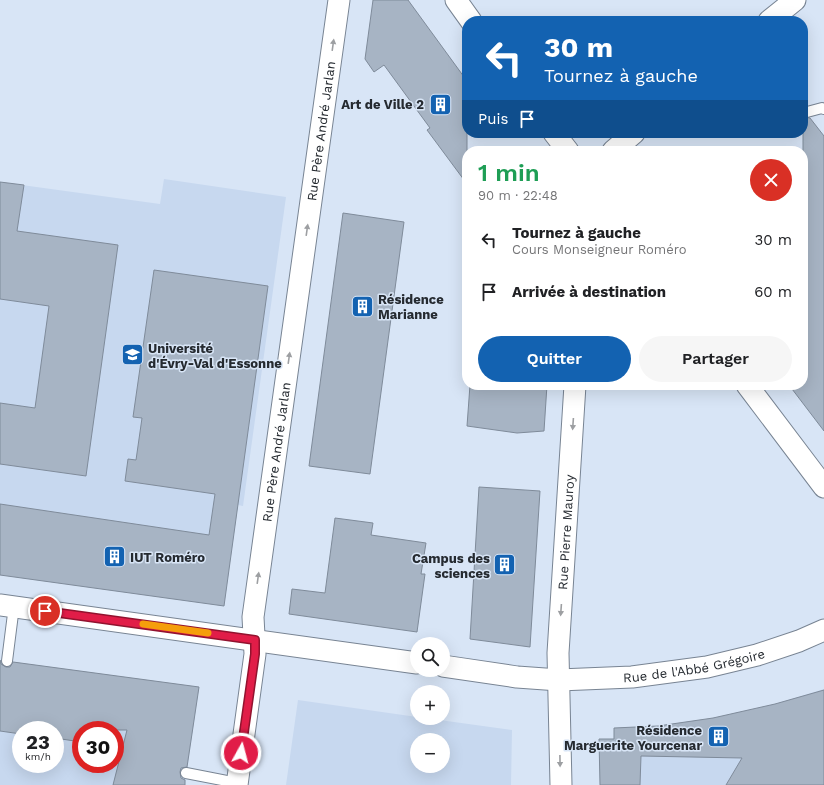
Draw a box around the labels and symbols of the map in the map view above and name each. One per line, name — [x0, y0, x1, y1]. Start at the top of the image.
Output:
one-way arrow — [330, 39, 336, 51]
street label: Rue Père André Jarlan — [304, 60, 338, 202]
building icon: Art de Ville 2 — [427, 91, 453, 117]
place label: Art de Ville 2 — [341, 97, 424, 112]
one-way arrow — [304, 223, 310, 236]
place label: Résidence Marianne — [378, 292, 444, 322]
building icon: Résidence Marianne — [349, 293, 375, 319]
place label: Université d'Évry-Val d'Essonne — [148, 341, 282, 371]
school or university icon: Université d'Évry-Val d'Essonne — [119, 342, 145, 368]
one-way arrow — [286, 352, 292, 364]
street label: Rue Père André Jarlan — [259, 381, 294, 523]
one-way arrow — [569, 418, 576, 430]
street label: Rue Pierre Mauroy — [555, 474, 577, 590]
building icon: IUT Roméro — [102, 544, 128, 570]
place label: IUT Roméro — [130, 550, 205, 565]
place label: Campus des sciences — [412, 551, 490, 581]
building icon: Campus des sciences — [492, 552, 518, 578]
one-way arrow — [255, 572, 261, 584]
pin — [28, 594, 62, 628]
one-way arrow — [558, 604, 565, 616]
street label: Rue de l'Abbé Grégoire — [623, 646, 767, 685]
speed limit sign: 30 — [72, 721, 124, 773]
place label: Résidence Marguerite Yourcenar — [564, 723, 702, 753]
building icon: Résidence Marguerite Yourcenar — [705, 724, 731, 750]
position arrow — [220, 732, 262, 774]
one-way arrow — [557, 755, 563, 768]

